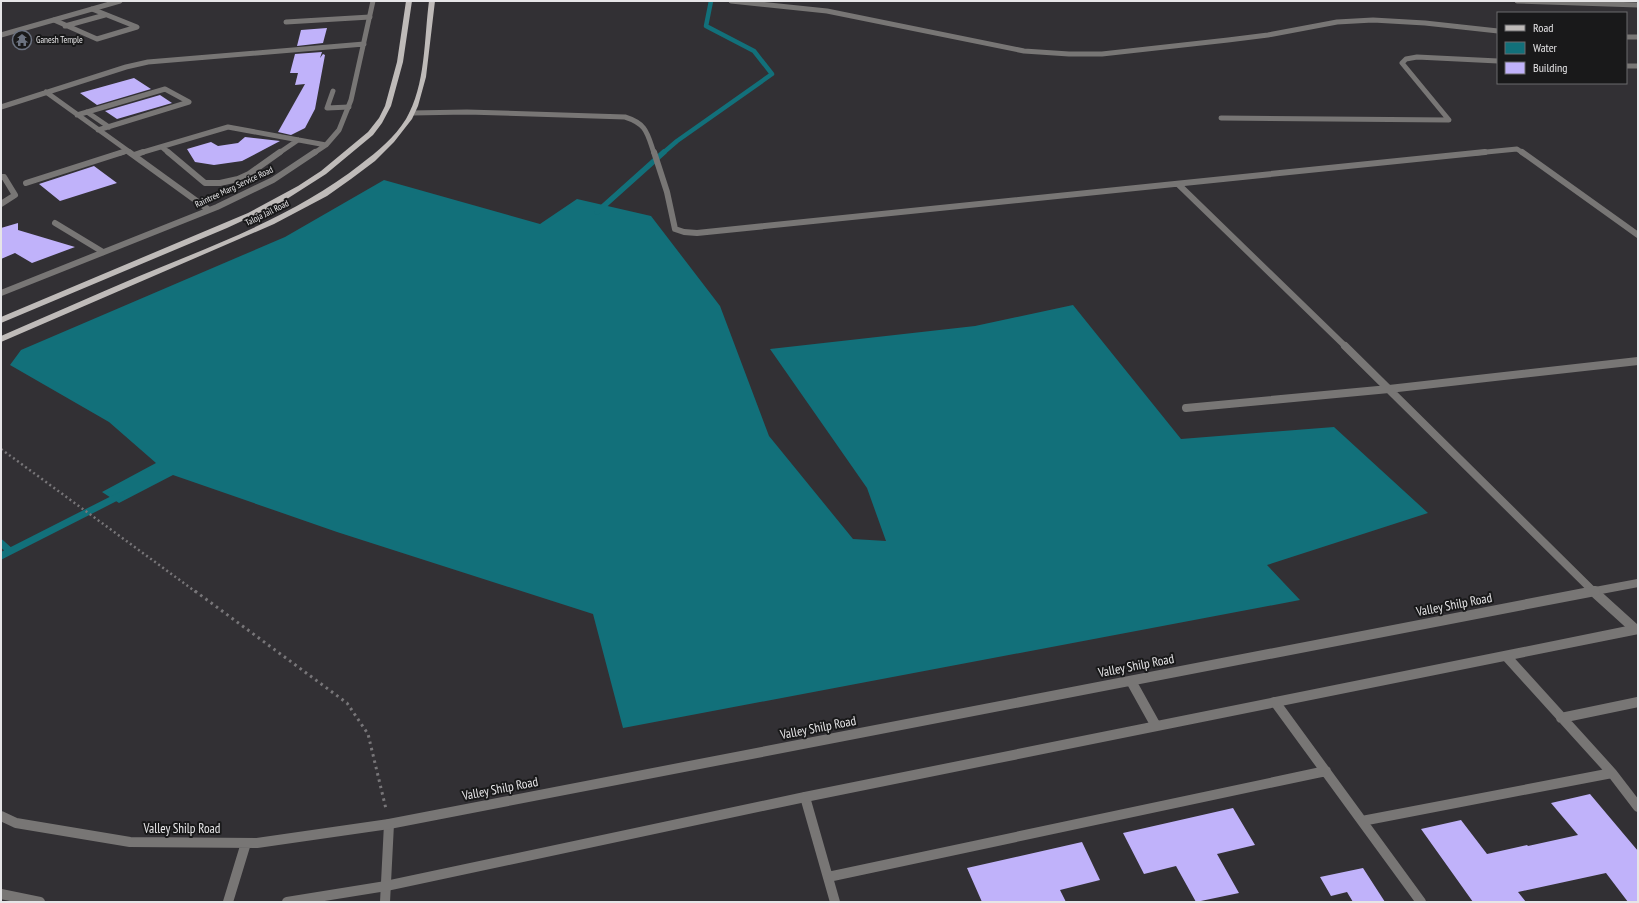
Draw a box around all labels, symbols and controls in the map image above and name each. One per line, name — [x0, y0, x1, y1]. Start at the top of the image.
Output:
legend — [1497, 12, 1627, 84]
text: Road — [1533, 20, 1553, 35]
temple icon: Ganesh Temple — [11, 29, 33, 51]
place label: Ganesh Temple — [36, 34, 83, 45]
text: Water — [1533, 40, 1558, 55]
text: Building — [1533, 60, 1568, 75]
street label: Raintree Marg Service Road — [193, 164, 275, 210]
street label: Taloja Jail Road — [243, 197, 291, 229]
street label: Valley Shilp Road — [1414, 589, 1493, 620]
street label: Valley Shilp Road — [1096, 650, 1175, 681]
street label: Valley Shilp Road — [778, 712, 857, 743]
street label: Valley Shilp Road — [460, 773, 539, 804]
street label: Valley Shilp Road — [143, 820, 220, 837]

